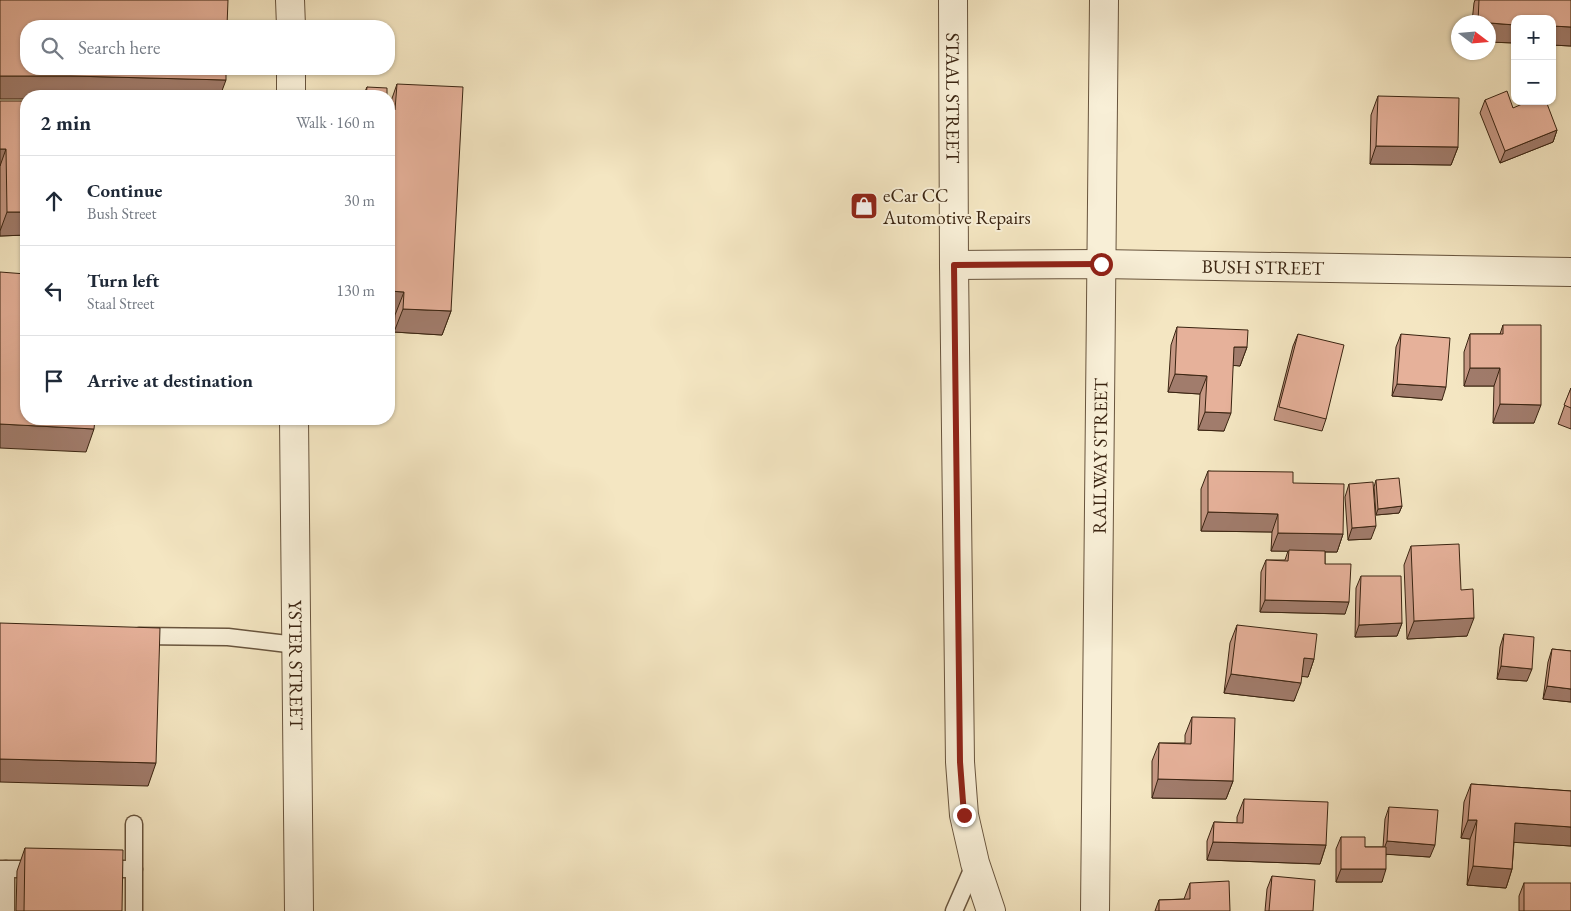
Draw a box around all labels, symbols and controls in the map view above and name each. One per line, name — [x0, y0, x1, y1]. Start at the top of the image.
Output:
north arrow — [1451, 15, 1496, 60]
map controls — [1511, 15, 1556, 105]
button: + — [1511, 15, 1556, 60]
search box — [20, 20, 395, 75]
street label: STAAL STREET — [941, 33, 966, 164]
icon: search — [38, 34, 66, 62]
text: Search here — [78, 35, 160, 60]
button: − — [1511, 60, 1556, 105]
text: 2 min — [40, 109, 91, 136]
text: Walk · 160 m — [296, 112, 375, 133]
text: Continue — [87, 178, 162, 203]
place label: eCar CC Automotive Repairs — [882, 183, 1031, 230]
icon: ahead — [40, 187, 68, 215]
text: 30 m — [344, 190, 375, 211]
shop icon: eCar CC Automotive Repairs — [849, 191, 879, 221]
text: Bush Street — [87, 203, 157, 224]
route start — [1090, 253, 1113, 276]
street label: BUSH STREET — [1201, 253, 1325, 280]
text: Turn left — [87, 268, 159, 293]
icon: left — [40, 277, 68, 305]
text: 130 m — [336, 280, 375, 301]
text: Staal Street — [87, 293, 154, 314]
icon: arrive — [40, 367, 68, 395]
text: Arrive at destination — [87, 368, 253, 393]
street label: RAILWAY STREET — [1086, 378, 1113, 534]
street label: YSTER STREET — [283, 600, 310, 730]
route end — [953, 804, 976, 827]

